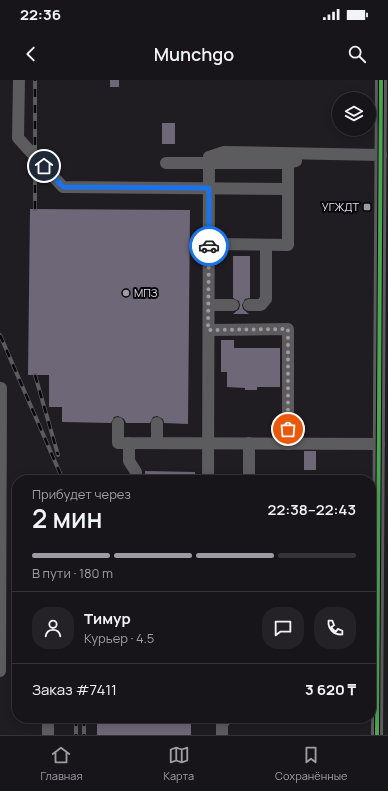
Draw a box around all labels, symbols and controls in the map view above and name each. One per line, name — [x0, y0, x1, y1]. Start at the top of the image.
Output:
text: 22:36 — [20, 4, 61, 25]
text: Munchgo — [154, 42, 234, 66]
icon: back — [20, 43, 42, 65]
icon: search — [346, 43, 368, 65]
map controls — [332, 92, 376, 136]
button: layers — [332, 92, 376, 136]
pin — [27, 149, 61, 183]
icon: home — [33, 155, 55, 177]
place label: УГЖДТ — [322, 199, 359, 214]
marker: УГЖДТ — [362, 202, 372, 212]
courier — [189, 226, 229, 266]
icon: car — [198, 235, 220, 257]
place label: МПЗ — [134, 285, 158, 300]
marker: МПЗ — [121, 288, 131, 298]
pin — [271, 412, 305, 446]
icon: bag — [277, 418, 299, 440]
text: Прибудет через — [32, 485, 131, 503]
text: 22:38–22:43 — [268, 499, 356, 520]
text: 2 мин — [32, 500, 102, 536]
text: В пути · 180 m — [32, 564, 113, 582]
button: person — [32, 607, 74, 649]
button: chat — [262, 607, 304, 649]
button: phone — [314, 607, 356, 649]
text: Тимур — [84, 608, 131, 629]
text: Курьер · 4.5 — [84, 629, 154, 647]
text: Заказ #7411 — [32, 679, 117, 700]
text: 3 620 ₸ — [305, 679, 356, 700]
tab: Главная — [40, 744, 82, 783]
tab: Карта — [163, 744, 194, 783]
tab: Сохранённые — [275, 744, 347, 783]

